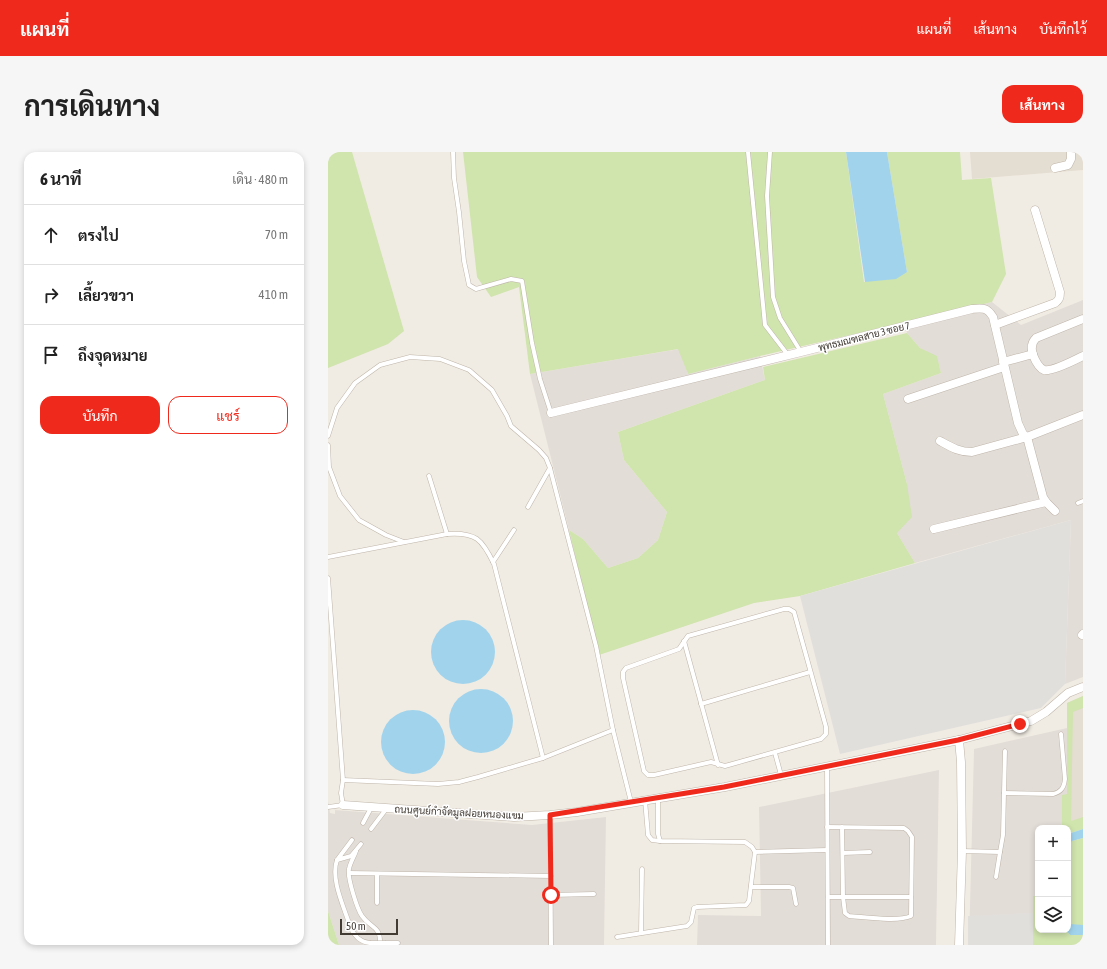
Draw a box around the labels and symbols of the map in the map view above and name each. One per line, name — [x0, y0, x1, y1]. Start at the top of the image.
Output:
street label: พุทธมณฑลสาย 3 ซอย 7 — [817, 320, 912, 355]
route end — [1011, 715, 1029, 733]
street label: ถนนศูนย์กำจัดมูลฝอยหนองแขม — [394, 802, 524, 823]
route start — [542, 886, 560, 904]
scale bar — [340, 917, 398, 936]

